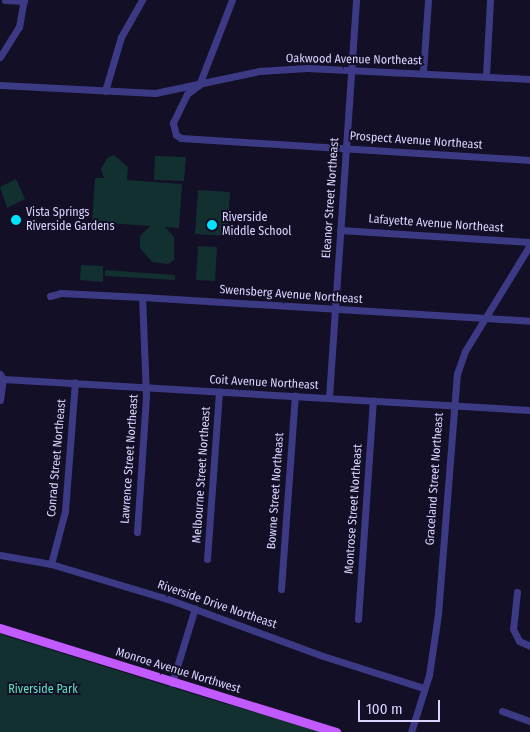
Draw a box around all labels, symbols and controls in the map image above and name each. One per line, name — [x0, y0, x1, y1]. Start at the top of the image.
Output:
street label: Oakwood Avenue Northeast — [286, 52, 422, 68]
street label: Prospect Avenue Northeast — [349, 129, 483, 153]
street label: Eleanor Street Northeast — [320, 137, 342, 259]
place label: Vista Springs Riverside Gardens — [26, 206, 115, 234]
place label: Riverside Middle School — [222, 211, 291, 239]
street label: Lafayette Avenue Northeast — [368, 212, 504, 236]
marker: Vista Springs Riverside Gardens — [10, 214, 22, 226]
marker: Riverside Middle School — [206, 219, 218, 231]
street label: Swensberg Avenue Northeast — [219, 283, 363, 307]
street label: Coit Avenue Northeast — [209, 373, 319, 393]
street label: Lawrence Street Northeast — [118, 394, 142, 524]
street label: Conrad Street Northeast — [45, 398, 69, 518]
street label: Melbourne Street Northeast — [190, 406, 214, 544]
street label: Graceland Street Northeast — [423, 412, 447, 546]
street label: Bowne Street Northeast — [265, 432, 287, 550]
street label: Montrose Street Northeast — [342, 444, 366, 574]
street label: Riverside Drive Northeast — [156, 578, 278, 632]
street label: Monroe Avenue Northwest — [114, 645, 242, 697]
park label: Riverside Park — [8, 683, 78, 697]
scale bar — [360, 690, 442, 722]
text: 100 m — [366, 700, 403, 718]

